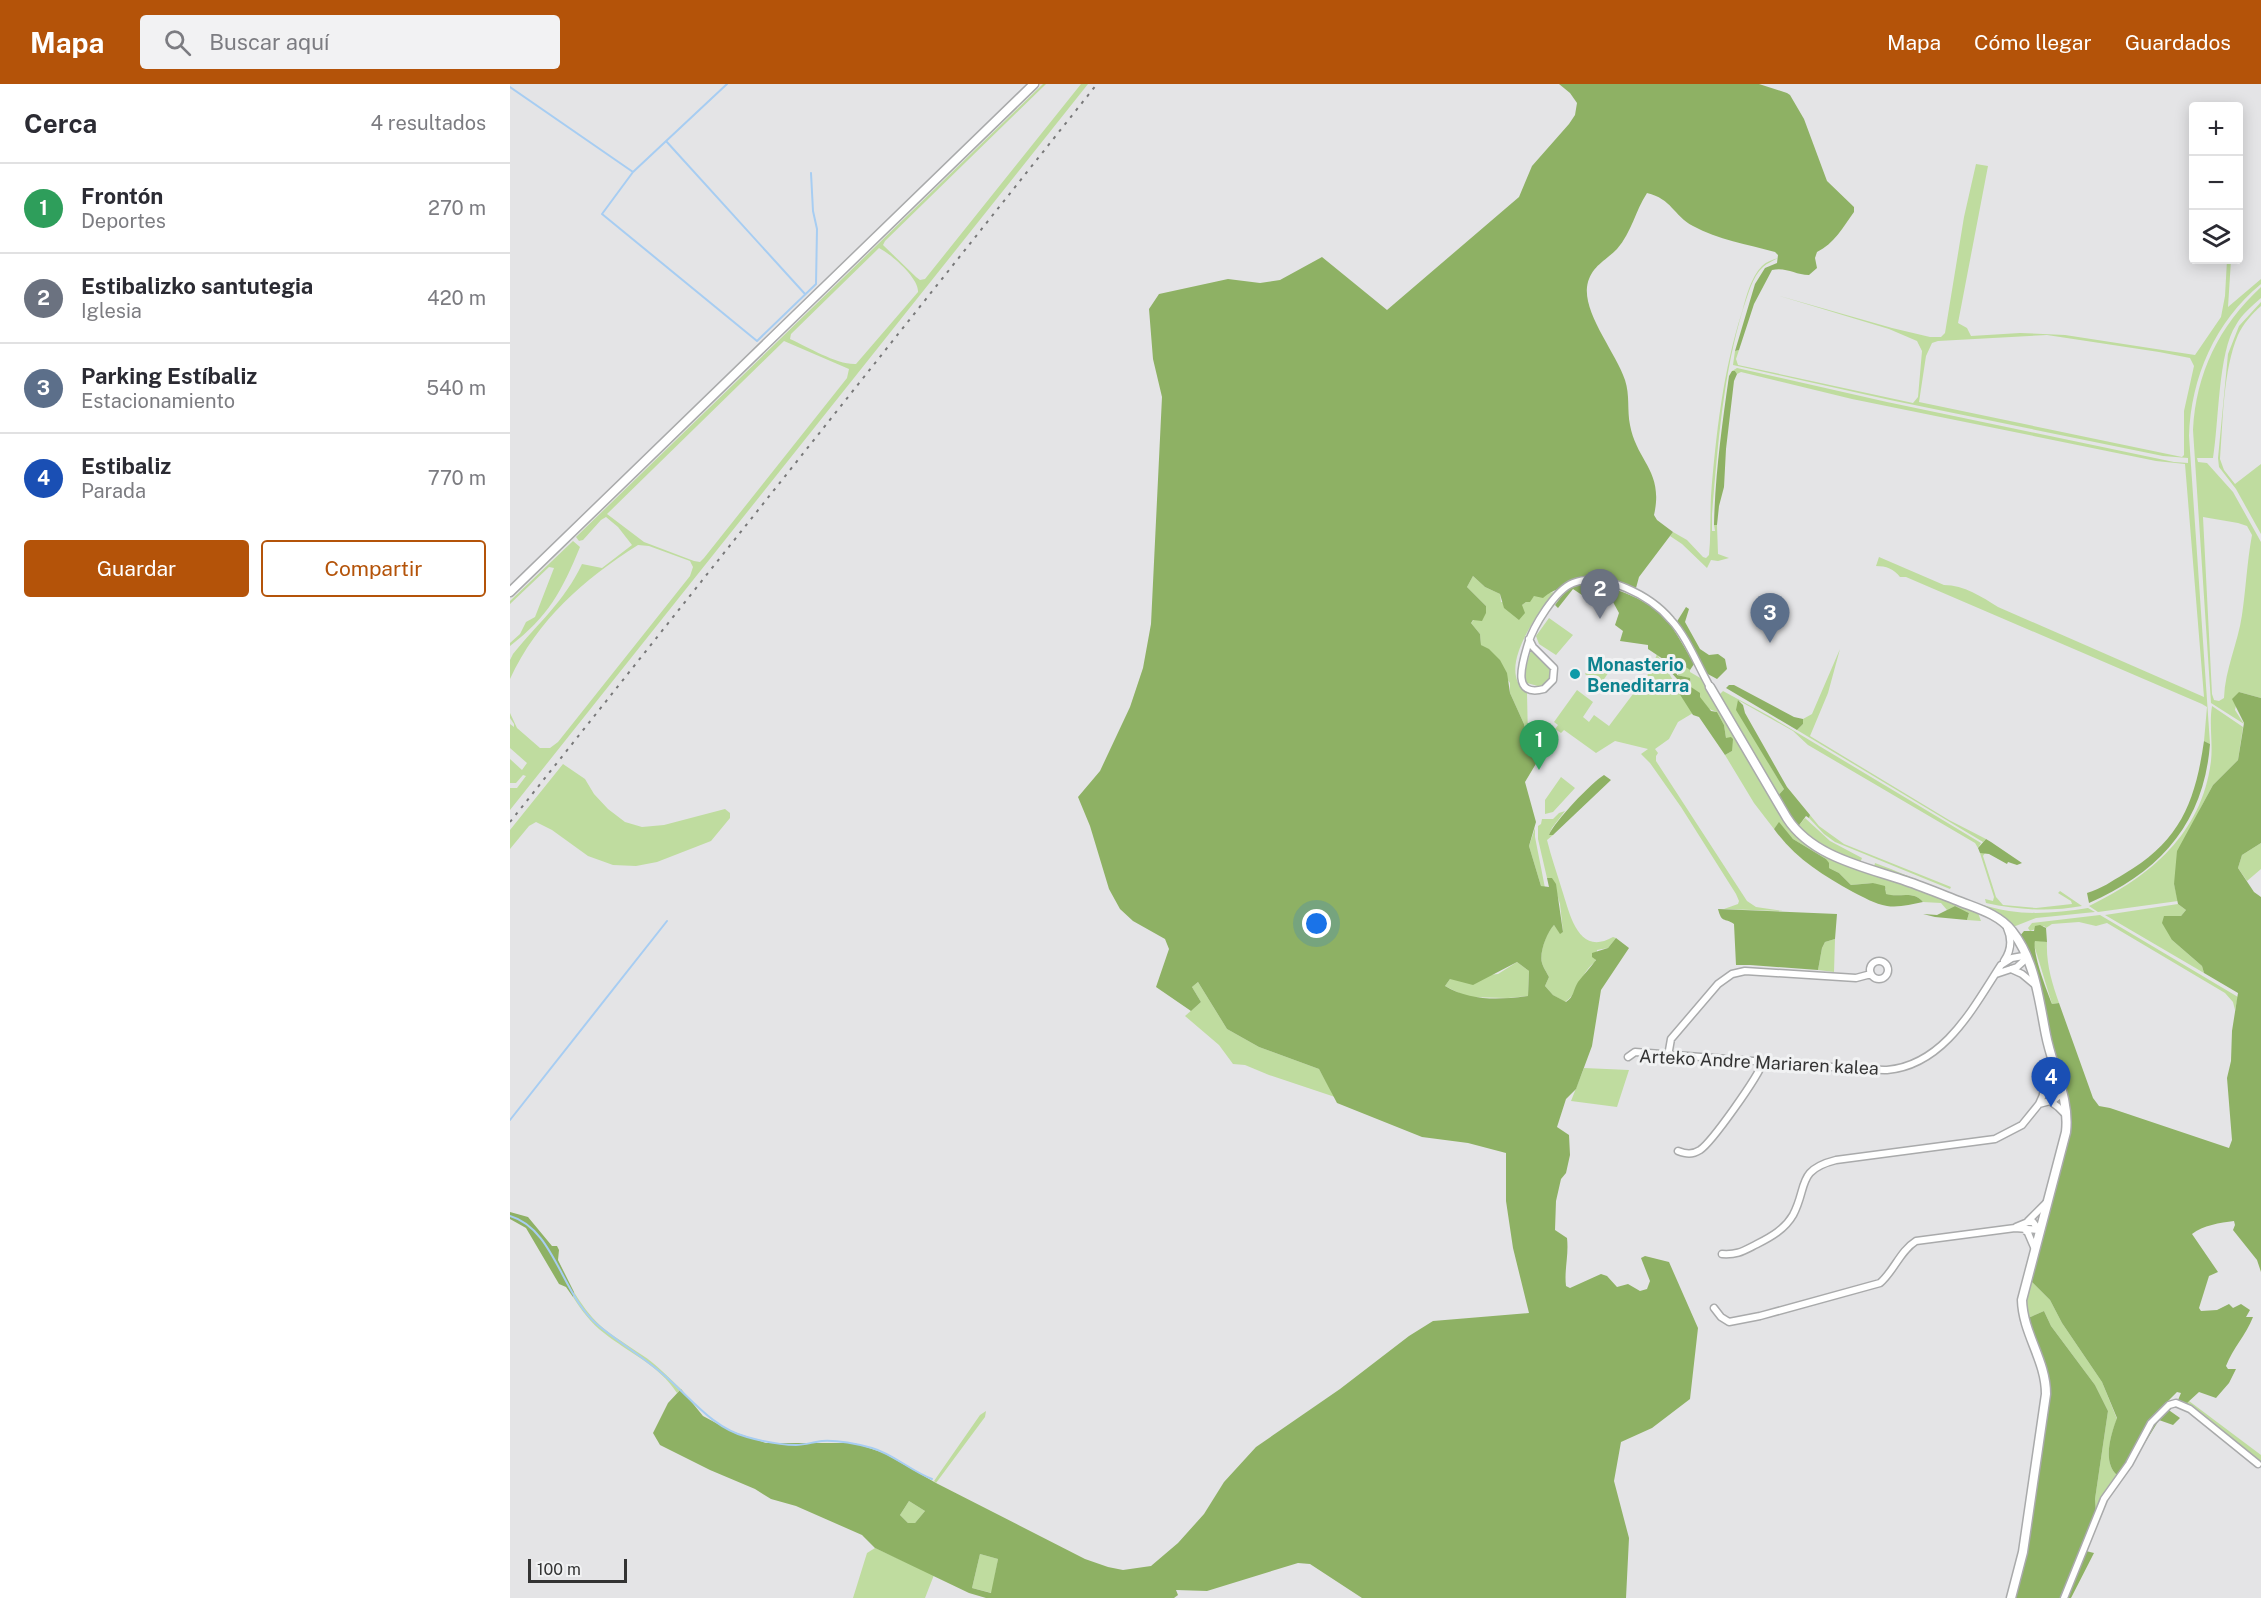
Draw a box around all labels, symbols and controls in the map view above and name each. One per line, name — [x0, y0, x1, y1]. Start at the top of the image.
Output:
search box — [140, 15, 560, 69]
text: Mapa — [30, 26, 104, 59]
icon: search — [161, 26, 194, 59]
text: Buscar aquí — [209, 29, 329, 55]
text: Mapa — [1887, 30, 1941, 55]
text: Cómo llegar — [1974, 30, 2092, 55]
text: Guardados — [2125, 30, 2231, 55]
map controls — [2189, 102, 2243, 264]
button: + — [2189, 102, 2243, 156]
text: Cerca — [24, 108, 97, 139]
text: 4 resultados — [370, 111, 486, 135]
button: − — [2189, 156, 2243, 210]
text: Frontón — [81, 183, 163, 209]
text: 1 — [39, 196, 48, 220]
text: 270 m — [428, 196, 486, 220]
text: Deportes — [81, 209, 166, 233]
button: layers — [2189, 210, 2243, 264]
text: Estibalizko santutegia — [81, 273, 313, 299]
text: 2 — [37, 286, 50, 310]
text: 420 m — [427, 286, 486, 310]
text: Iglesia — [81, 299, 142, 323]
text: Parking Estíbaliz — [81, 363, 257, 389]
text: 3 — [37, 376, 50, 400]
text: 540 m — [426, 376, 486, 400]
text: Estacionamiento — [81, 389, 235, 413]
text: Estibaliz — [81, 453, 171, 479]
text: 4 — [37, 466, 50, 490]
text: 770 m — [428, 466, 486, 490]
text: Parada — [81, 479, 146, 503]
button: Guardar — [24, 540, 249, 597]
button: Compartir — [261, 540, 486, 597]
pin: 2 — [1580, 570, 1620, 619]
pin: 3 — [1750, 594, 1790, 643]
place label: Monasterio Beneditarra — [1587, 654, 1689, 696]
marker: Monasterio Beneditarra — [1568, 667, 1582, 681]
pin: 1 — [1520, 720, 1558, 770]
your location — [1302, 909, 1331, 938]
street label: Arteko Andre Mariaren kalea — [1639, 1045, 1879, 1079]
pin: 4 — [2032, 1058, 2070, 1107]
scale bar — [528, 1556, 627, 1584]
text: 100 m — [537, 1560, 581, 1579]

